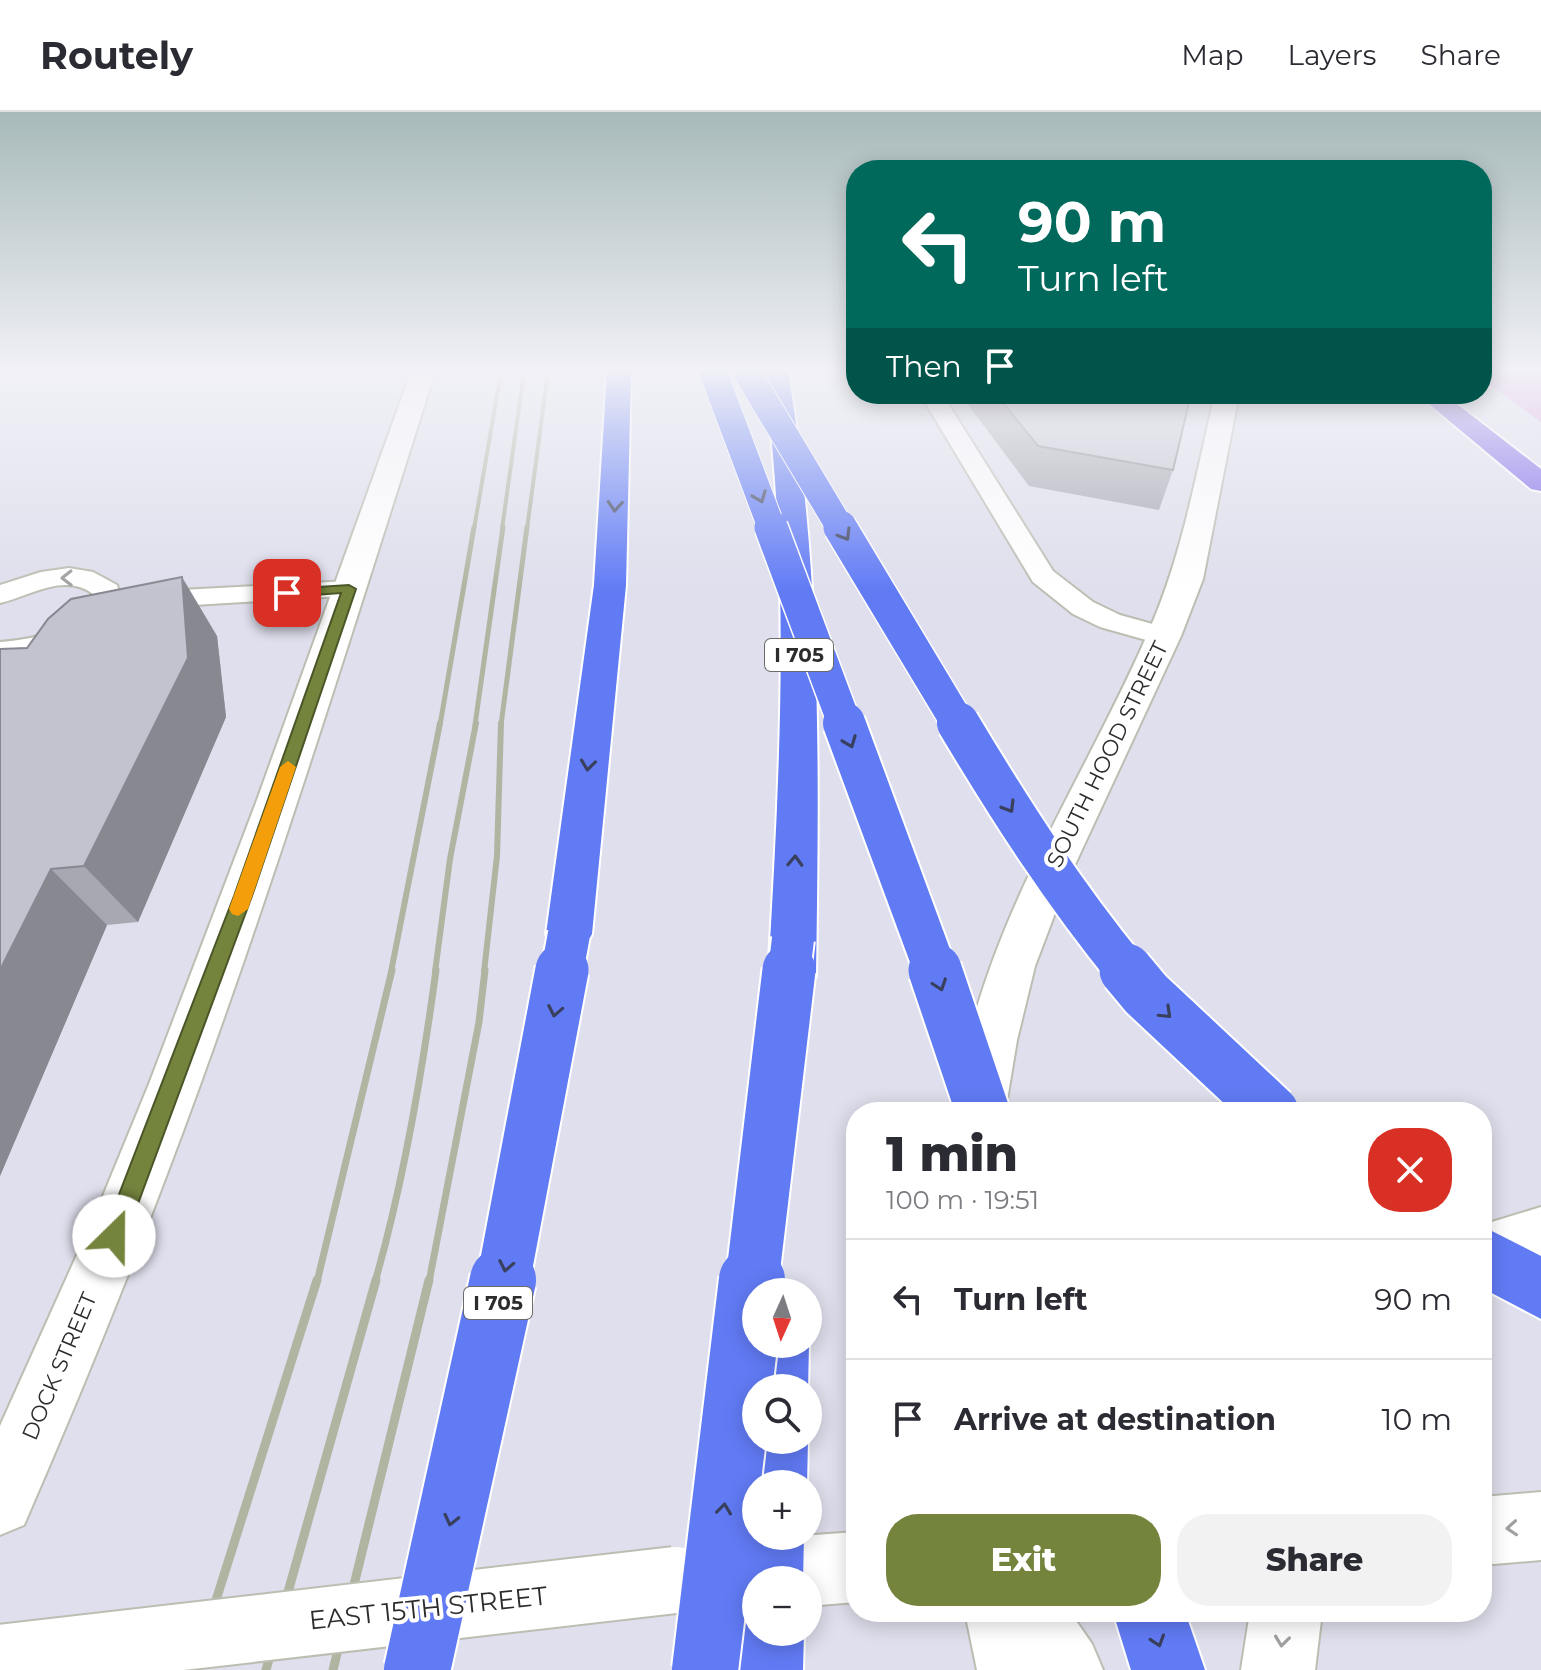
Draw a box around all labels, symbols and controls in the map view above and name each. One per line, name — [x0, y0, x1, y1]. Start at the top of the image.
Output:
text: Routely — [40, 32, 193, 79]
text: Map — [1181, 38, 1244, 72]
text: Layers — [1288, 38, 1377, 72]
text: Share — [1421, 38, 1501, 72]
text: 90 m — [1018, 188, 1166, 256]
icon: left — [886, 192, 990, 296]
text: Turn left — [1018, 256, 1169, 300]
icon: arrive — [978, 344, 1022, 388]
text: Then — [886, 348, 962, 385]
one-way arrow — [751, 489, 767, 503]
one-way arrow — [607, 500, 624, 513]
one-way arrow — [835, 526, 850, 541]
pin — [253, 559, 321, 627]
one-way arrow — [60, 569, 73, 587]
icon: arrive — [265, 571, 309, 615]
street label: SOUTH HOOD STREET — [1041, 637, 1174, 872]
road number: I 705 — [765, 639, 833, 671]
one-way arrow — [840, 734, 856, 748]
one-way arrow — [580, 759, 597, 772]
one-way arrow — [999, 798, 1014, 813]
one-way arrow — [787, 854, 804, 867]
one-way arrow — [930, 978, 947, 992]
one-way arrow — [547, 1004, 564, 1018]
one-way arrow — [1157, 1004, 1171, 1018]
text: 1 min — [886, 1125, 1018, 1183]
button: close — [1368, 1128, 1452, 1212]
text: 100 m · 19:51 — [886, 1184, 1039, 1216]
position arrow — [72, 1194, 156, 1278]
one-way arrow — [498, 1259, 515, 1273]
icon: left — [886, 1277, 930, 1321]
north arrow — [742, 1278, 822, 1358]
map controls — [742, 1278, 822, 1646]
text: Turn left — [954, 1281, 1087, 1318]
text: 90 m — [1374, 1281, 1452, 1318]
road number: I 705 — [464, 1287, 532, 1319]
street label: DOCK STREET — [16, 1288, 103, 1444]
button: search — [742, 1374, 822, 1454]
icon: arrive — [886, 1397, 930, 1441]
text: Arrive at destination — [954, 1401, 1276, 1438]
text: 10 m — [1382, 1401, 1452, 1438]
button: + — [742, 1470, 822, 1550]
one-way arrow — [716, 1502, 733, 1515]
one-way arrow — [443, 1513, 460, 1527]
button: Exit — [886, 1514, 1161, 1606]
button: Share — [1177, 1514, 1452, 1606]
one-way arrow — [1505, 1519, 1518, 1536]
button: − — [742, 1566, 822, 1646]
street label: EAST 15TH STREET — [307, 1580, 549, 1636]
one-way arrow — [1149, 1633, 1165, 1647]
one-way arrow — [1274, 1634, 1291, 1648]

